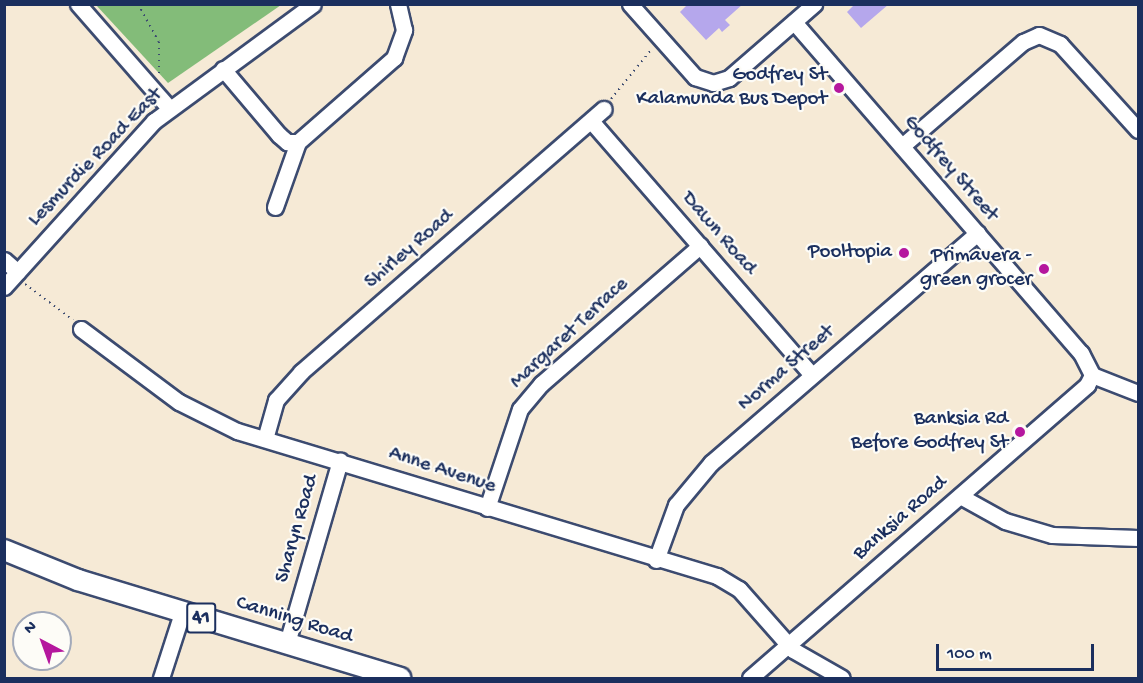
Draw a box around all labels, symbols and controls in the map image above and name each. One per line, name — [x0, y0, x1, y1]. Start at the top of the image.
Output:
place label: Godfrey St Kalamunda Bus Depot — [636, 63, 827, 113]
marker: Godfrey St Kalamunda Bus Depot — [832, 81, 846, 95]
street label: Lesmurdie Road East — [23, 83, 169, 233]
street label: Godfrey Street — [897, 111, 1003, 227]
street label: Dawn Road — [675, 187, 761, 281]
street label: Shirley Road — [360, 205, 460, 295]
place label: Pooltopia — [808, 240, 892, 266]
place label: Primavera - green grocer — [920, 244, 1032, 294]
marker: Pooltopia — [897, 246, 911, 260]
marker: Primavera - green grocer — [1037, 262, 1051, 276]
street label: Margaret Terrace — [506, 273, 634, 395]
street label: Norma Street — [734, 320, 840, 418]
place label: Banksia Rd Before Godfrey St — [851, 407, 1008, 457]
marker: Banksia Rd Before Godfrey St — [1013, 425, 1027, 439]
street label: Anne Avenue — [385, 442, 499, 500]
street label: Banksia Road — [849, 471, 953, 567]
street label: Sharyn Road — [271, 472, 325, 586]
street label: Canning Road — [233, 591, 355, 651]
road number: 41 — [186, 601, 216, 635]
north arrow — [12, 611, 72, 671]
text: N — [21, 618, 41, 639]
scale bar — [939, 632, 1096, 670]
text: 100 m — [947, 644, 992, 665]

